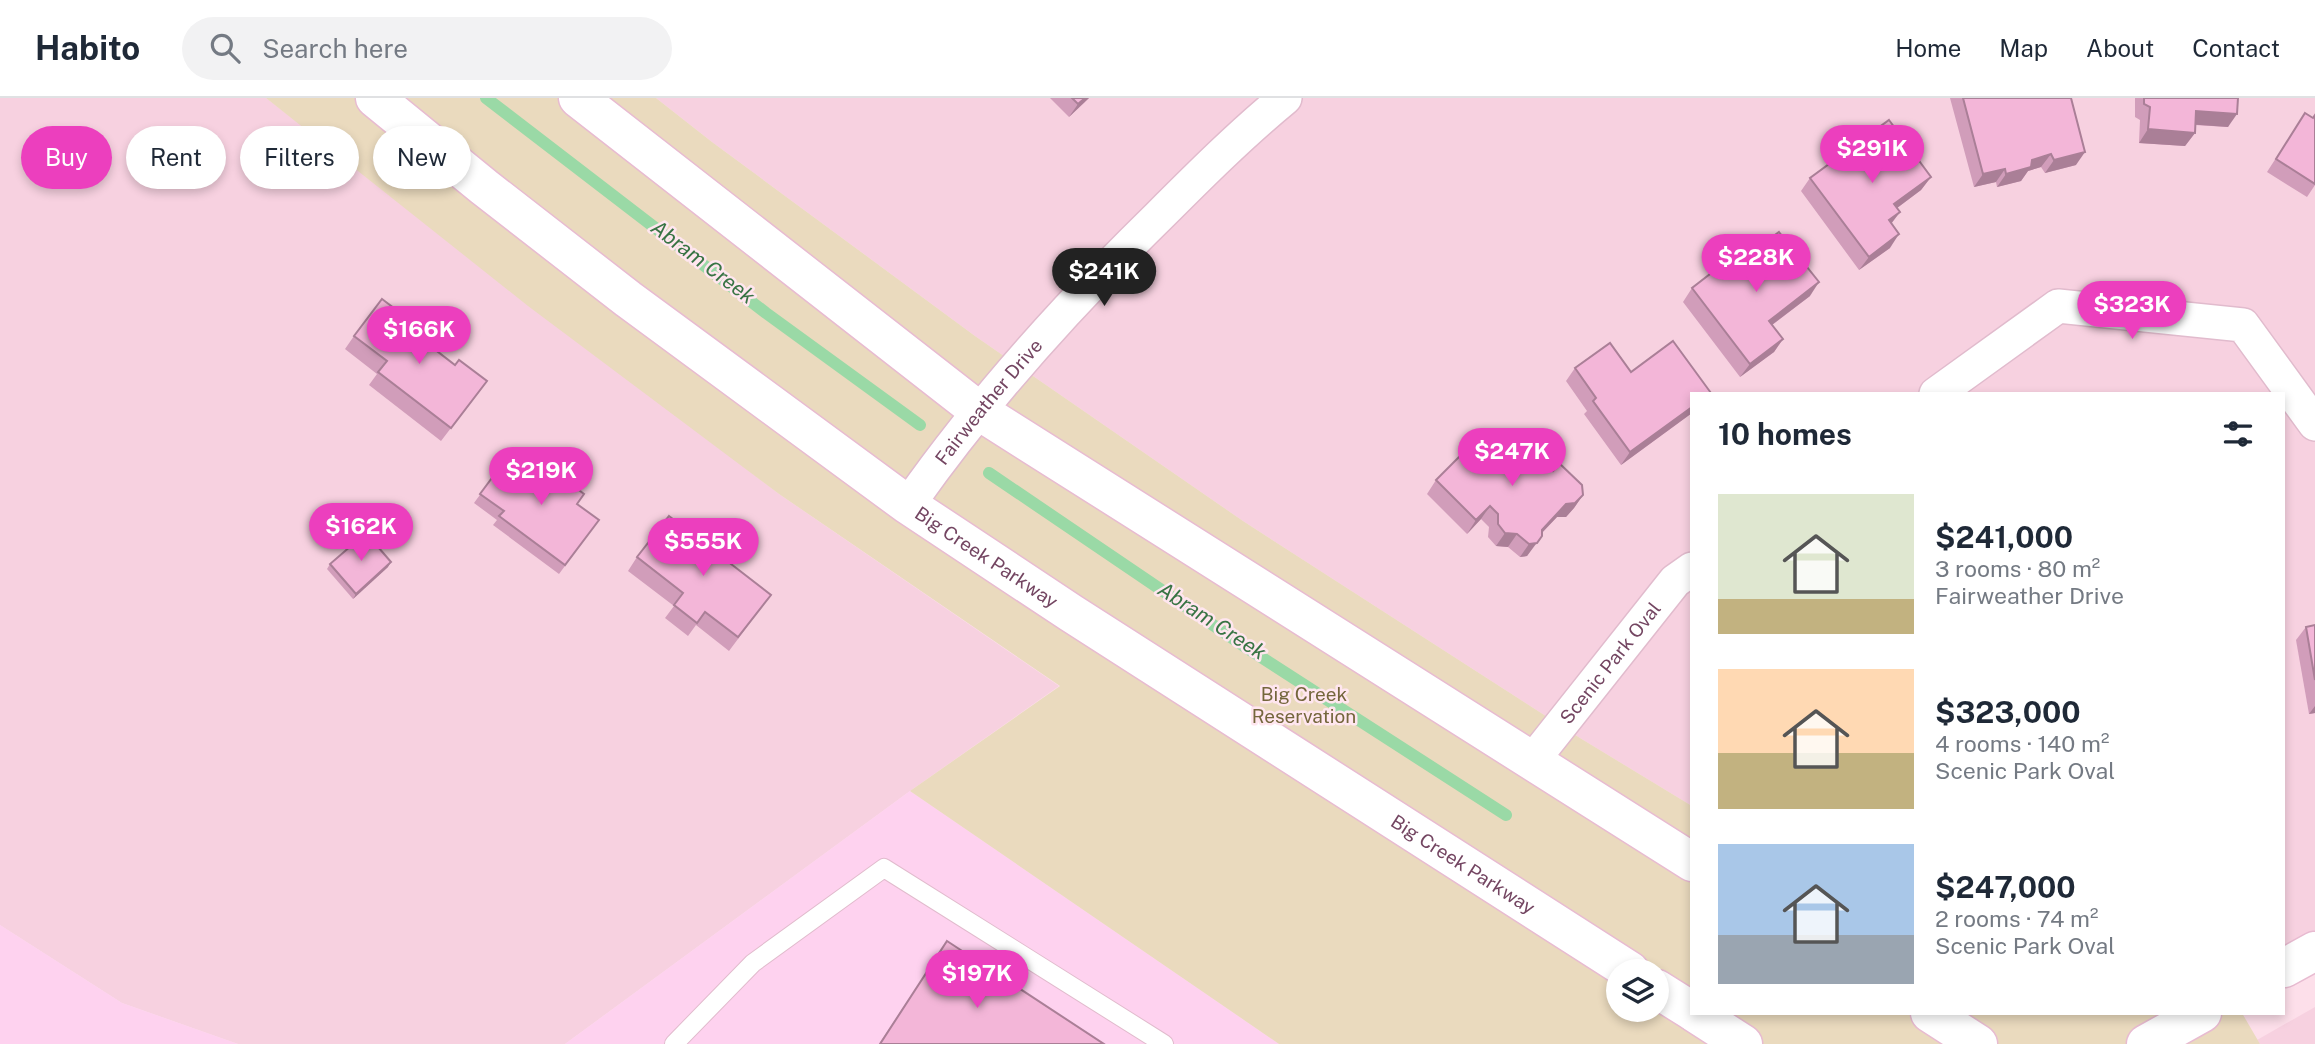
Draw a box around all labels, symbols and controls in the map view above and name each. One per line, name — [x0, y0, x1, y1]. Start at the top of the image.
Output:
search box — [182, 17, 672, 80]
text: Habito — [35, 29, 140, 67]
icon: search — [206, 29, 244, 67]
text: Search here — [262, 33, 408, 64]
text: Home — [1895, 34, 1961, 62]
text: Map — [1999, 34, 2048, 62]
text: About — [2086, 34, 2154, 62]
text: Contact — [2192, 34, 2280, 62]
chip: Buy — [21, 126, 112, 189]
chip: Rent — [126, 126, 226, 189]
chip: Filters — [240, 126, 359, 189]
chip: New — [373, 126, 471, 189]
pin: $291K — [1823, 126, 1921, 185]
text: $291K — [1836, 134, 1908, 161]
water label: Abram Creek — [646, 214, 761, 309]
pin: $228K — [1707, 234, 1805, 294]
text: $228K — [1718, 243, 1794, 270]
pin: $241K — [1055, 248, 1153, 308]
text: $241K — [1068, 257, 1140, 284]
pin: $323K — [2083, 282, 2181, 341]
text: $323K — [2093, 290, 2171, 317]
pin: $166K — [370, 306, 468, 366]
text: $166K — [383, 315, 455, 342]
street label: Fairweather Drive — [930, 334, 1047, 469]
icon: filters — [2219, 415, 2257, 453]
text: 10 homes — [1718, 416, 1852, 452]
pin: $247K — [1463, 428, 1561, 488]
text: $247K — [1474, 437, 1550, 464]
pin: $219K — [492, 448, 590, 507]
text: $219K — [505, 456, 577, 483]
street label: Big Creek Parkway — [911, 502, 1062, 612]
pin: $162K — [312, 504, 410, 563]
text: $162K — [325, 512, 397, 539]
pin: $555K — [654, 518, 752, 578]
text: $241,000 — [1935, 519, 2073, 555]
icon: home — [1774, 522, 1858, 606]
text: $555K — [664, 527, 742, 554]
text: 3 rooms · 80 m² — [1935, 555, 2100, 582]
water label: Abram Creek — [1154, 576, 1271, 665]
text: Fairweather Drive — [1935, 582, 2124, 609]
street label: Scenic Park Oval — [1555, 598, 1665, 728]
park label: Big Creek Reservation — [1252, 683, 1356, 727]
text: $323,000 — [1935, 694, 2081, 730]
icon: home — [1774, 697, 1858, 781]
text: 4 rooms · 140 m² — [1935, 730, 2109, 757]
text: Scenic Park Oval — [1935, 757, 2115, 784]
street label: Big Creek Parkway — [1387, 810, 1539, 918]
text: $247,000 — [1935, 869, 2076, 905]
icon: home — [1774, 872, 1858, 956]
text: 2 rooms · 74 m² — [1935, 905, 2098, 932]
text: Scenic Park Oval — [1935, 932, 2115, 959]
pin: $197K — [928, 950, 1026, 1010]
text: $197K — [941, 959, 1013, 986]
map controls — [1606, 959, 1669, 1022]
button: layers — [1606, 959, 1669, 1022]

